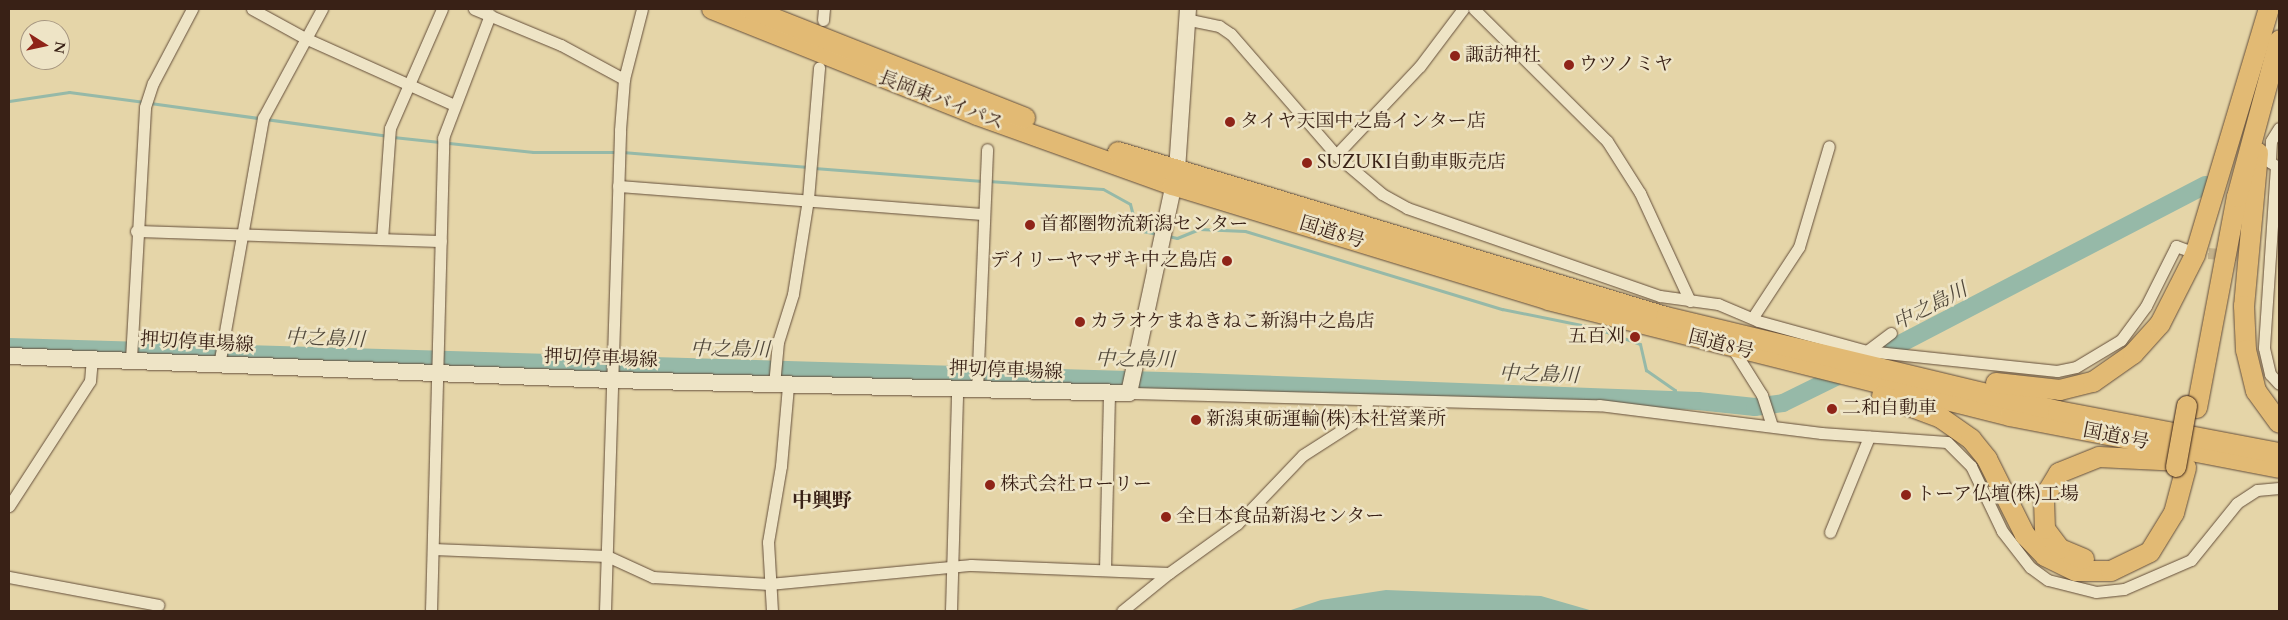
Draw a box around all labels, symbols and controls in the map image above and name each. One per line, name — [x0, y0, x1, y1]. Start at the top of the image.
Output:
north arrow — [20, 20, 70, 70]
text: N — [49, 40, 70, 55]
place label: 諏訪神社 — [1465, 45, 1541, 67]
marker: 諏訪神社 — [1449, 50, 1461, 62]
place label: ウツノミヤ — [1579, 54, 1674, 76]
marker: ウツノミヤ — [1563, 59, 1575, 71]
street label: 長岡東バイパス — [875, 67, 1007, 135]
place label: タイヤ天国中之島インター店 — [1240, 111, 1487, 133]
marker: タイヤ天国中之島インター店 — [1224, 116, 1236, 128]
place label: SUZUKI自動車販売店 — [1317, 152, 1506, 174]
marker: SUZUKI自動車販売店 — [1301, 157, 1313, 169]
street label: 国道8号 — [1297, 212, 1367, 254]
place label: 首都圏物流新潟センター — [1040, 214, 1249, 236]
marker: 首都圏物流新潟センター — [1024, 219, 1036, 231]
place label: デイリーヤマザキ中之島店 — [989, 250, 1217, 272]
marker: デイリーヤマザキ中之島店 — [1221, 255, 1233, 267]
water label: 中之島川 — [1889, 277, 1971, 335]
place label: カラオケまねきねこ新潟中之島店 — [1090, 311, 1375, 333]
marker: カラオケまねきねこ新潟中之島店 — [1074, 316, 1086, 328]
water label: 中之島川 — [285, 325, 365, 351]
place label: 五百刈 — [1568, 326, 1625, 348]
street label: 国道8号 — [1686, 326, 1756, 364]
street label: 押切停車場線 — [139, 329, 255, 357]
marker: 五百刈 — [1629, 331, 1641, 343]
water label: 中之島川 — [690, 336, 770, 362]
street label: 押切停車場線 — [544, 346, 658, 372]
water label: 中之島川 — [1095, 346, 1175, 372]
street label: 押切停車場線 — [949, 358, 1063, 384]
water label: 中之島川 — [1499, 361, 1579, 387]
place label: 二和自動車 — [1842, 398, 1937, 420]
marker: 二和自動車 — [1826, 403, 1838, 415]
place label: 新潟東砺運輸(株)本社営業所 — [1206, 409, 1446, 431]
marker: 新潟東砺運輸(株)本社営業所 — [1190, 414, 1202, 426]
street label: 国道8号 — [2081, 419, 2151, 455]
place label: 株式会社ローリー — [1000, 474, 1152, 496]
marker: 株式会社ローリー — [984, 479, 996, 491]
place label: トーア仏壇(株)工場 — [1916, 484, 2080, 506]
district label: 中興野 — [792, 488, 852, 512]
marker: トーア仏壇(株)工場 — [1900, 489, 1912, 501]
place label: 全日本食品新潟センター — [1176, 506, 1385, 528]
marker: 全日本食品新潟センター — [1160, 511, 1172, 523]

